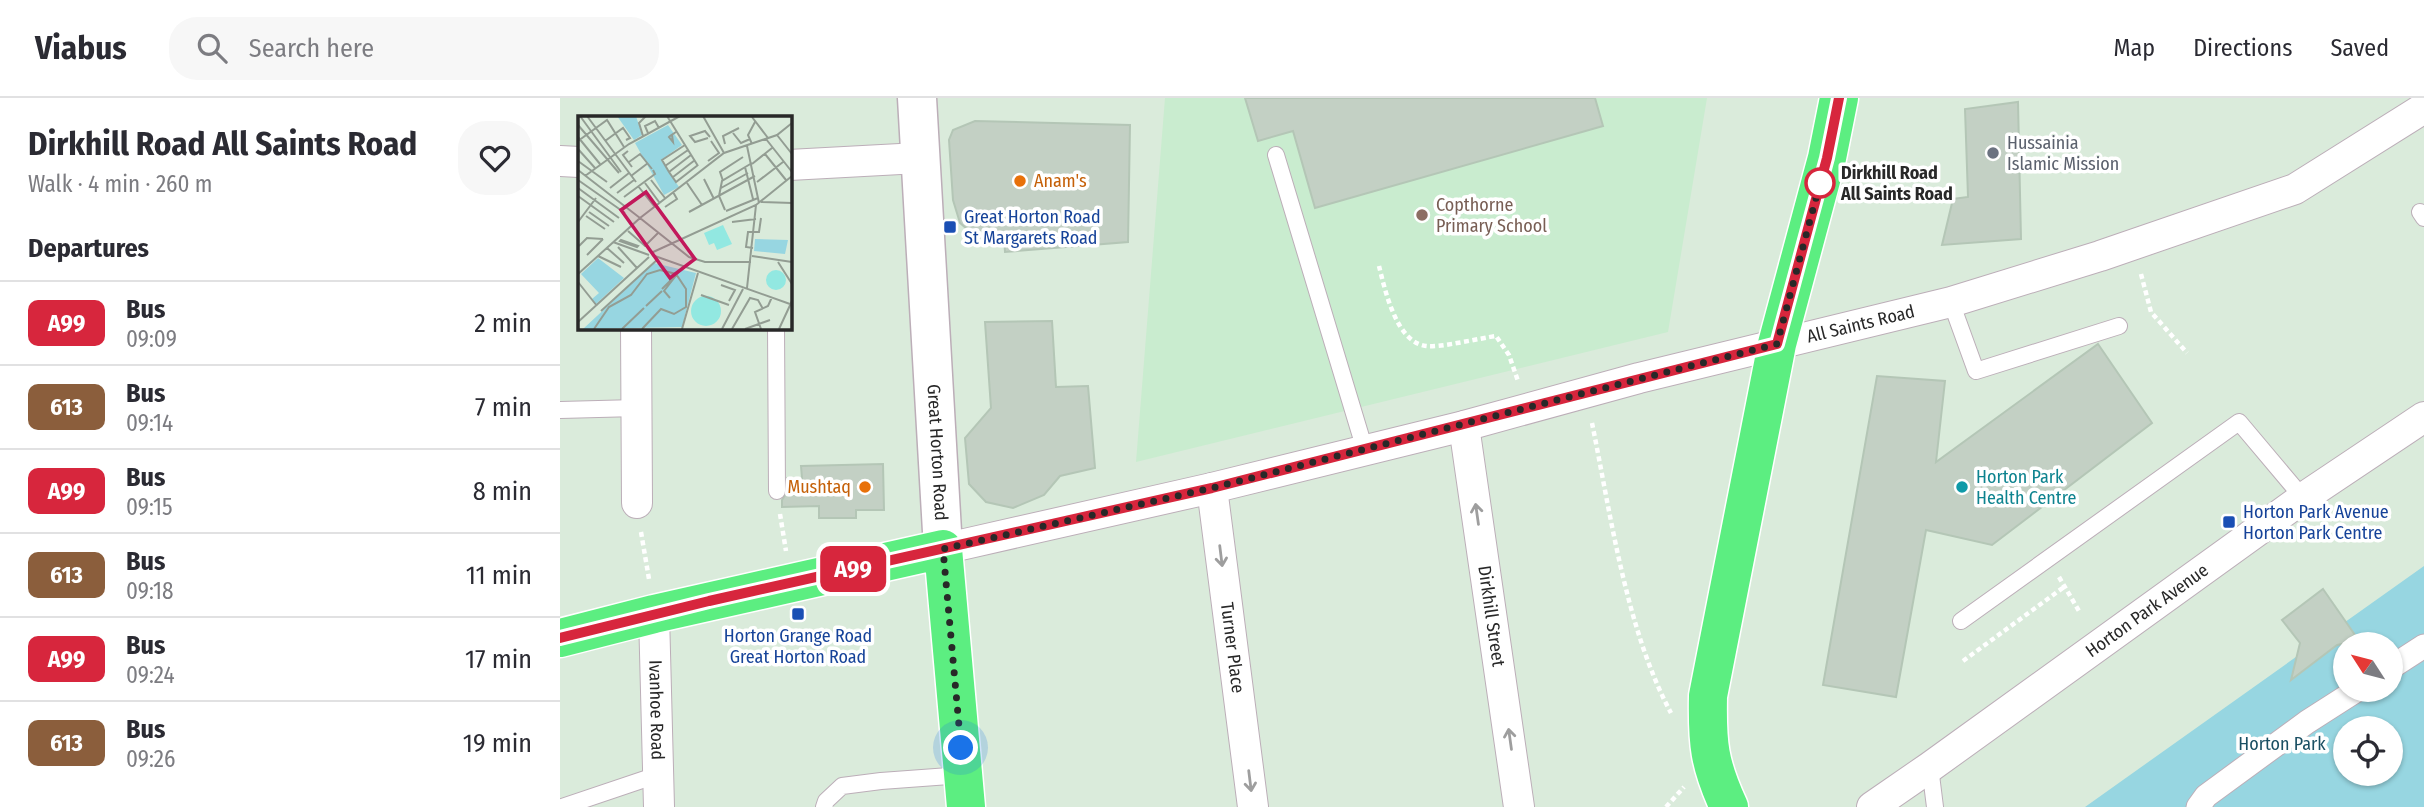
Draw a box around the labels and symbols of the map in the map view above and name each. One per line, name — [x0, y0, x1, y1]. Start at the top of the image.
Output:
inset map — [578, 116, 791, 329]
place label: Hussainia Islamic Mission — [2007, 132, 2119, 175]
marker: Hussainia Islamic Mission — [1985, 145, 2001, 161]
place label: Dirkhill Road All Saints Road — [1840, 162, 1953, 205]
marker: Dirkhill Road All Saints Road — [1805, 168, 1835, 198]
place label: Anam's — [1034, 170, 1087, 192]
marker: Anam's — [1012, 173, 1028, 189]
place label: Copthorne Primary School — [1436, 194, 1547, 237]
place label: Great Horton Road St Margarets Road — [964, 206, 1101, 249]
marker: Copthorne Primary School — [1414, 207, 1430, 223]
marker: Great Horton Road St Margarets Road — [942, 219, 958, 235]
street label: All Saints Road — [1805, 300, 1917, 348]
street label: Great Horton Road — [923, 384, 952, 521]
place label: Horton Park Health Centre — [1976, 466, 2076, 509]
place label: Mushtaq — [787, 476, 851, 498]
marker: Mushtaq — [857, 479, 873, 495]
marker: Horton Park Health Centre — [1954, 479, 1970, 495]
place label: Horton Park Avenue Horton Park Centre — [2243, 501, 2389, 544]
one-way arrow — [1470, 503, 1483, 526]
marker: Horton Park Avenue Horton Park Centre — [2221, 514, 2237, 530]
one-way arrow — [1215, 544, 1228, 567]
line badge: A99 — [813, 546, 893, 592]
street label: Horton Park Avenue — [2081, 559, 2213, 662]
street label: Dirkhill Street — [1473, 564, 1510, 668]
street label: Turner Place — [1216, 601, 1249, 694]
marker: Horton Grange Road Great Horton Road — [790, 606, 806, 622]
place label: Horton Grange Road Great Horton Road — [724, 625, 872, 668]
north arrow — [2333, 632, 2403, 702]
street label: Ivanhoe Road — [644, 660, 669, 760]
one-way arrow — [1503, 729, 1516, 751]
your location — [943, 730, 978, 765]
park label: Horton Park — [2238, 733, 2326, 755]
one-way arrow — [1244, 770, 1257, 792]

